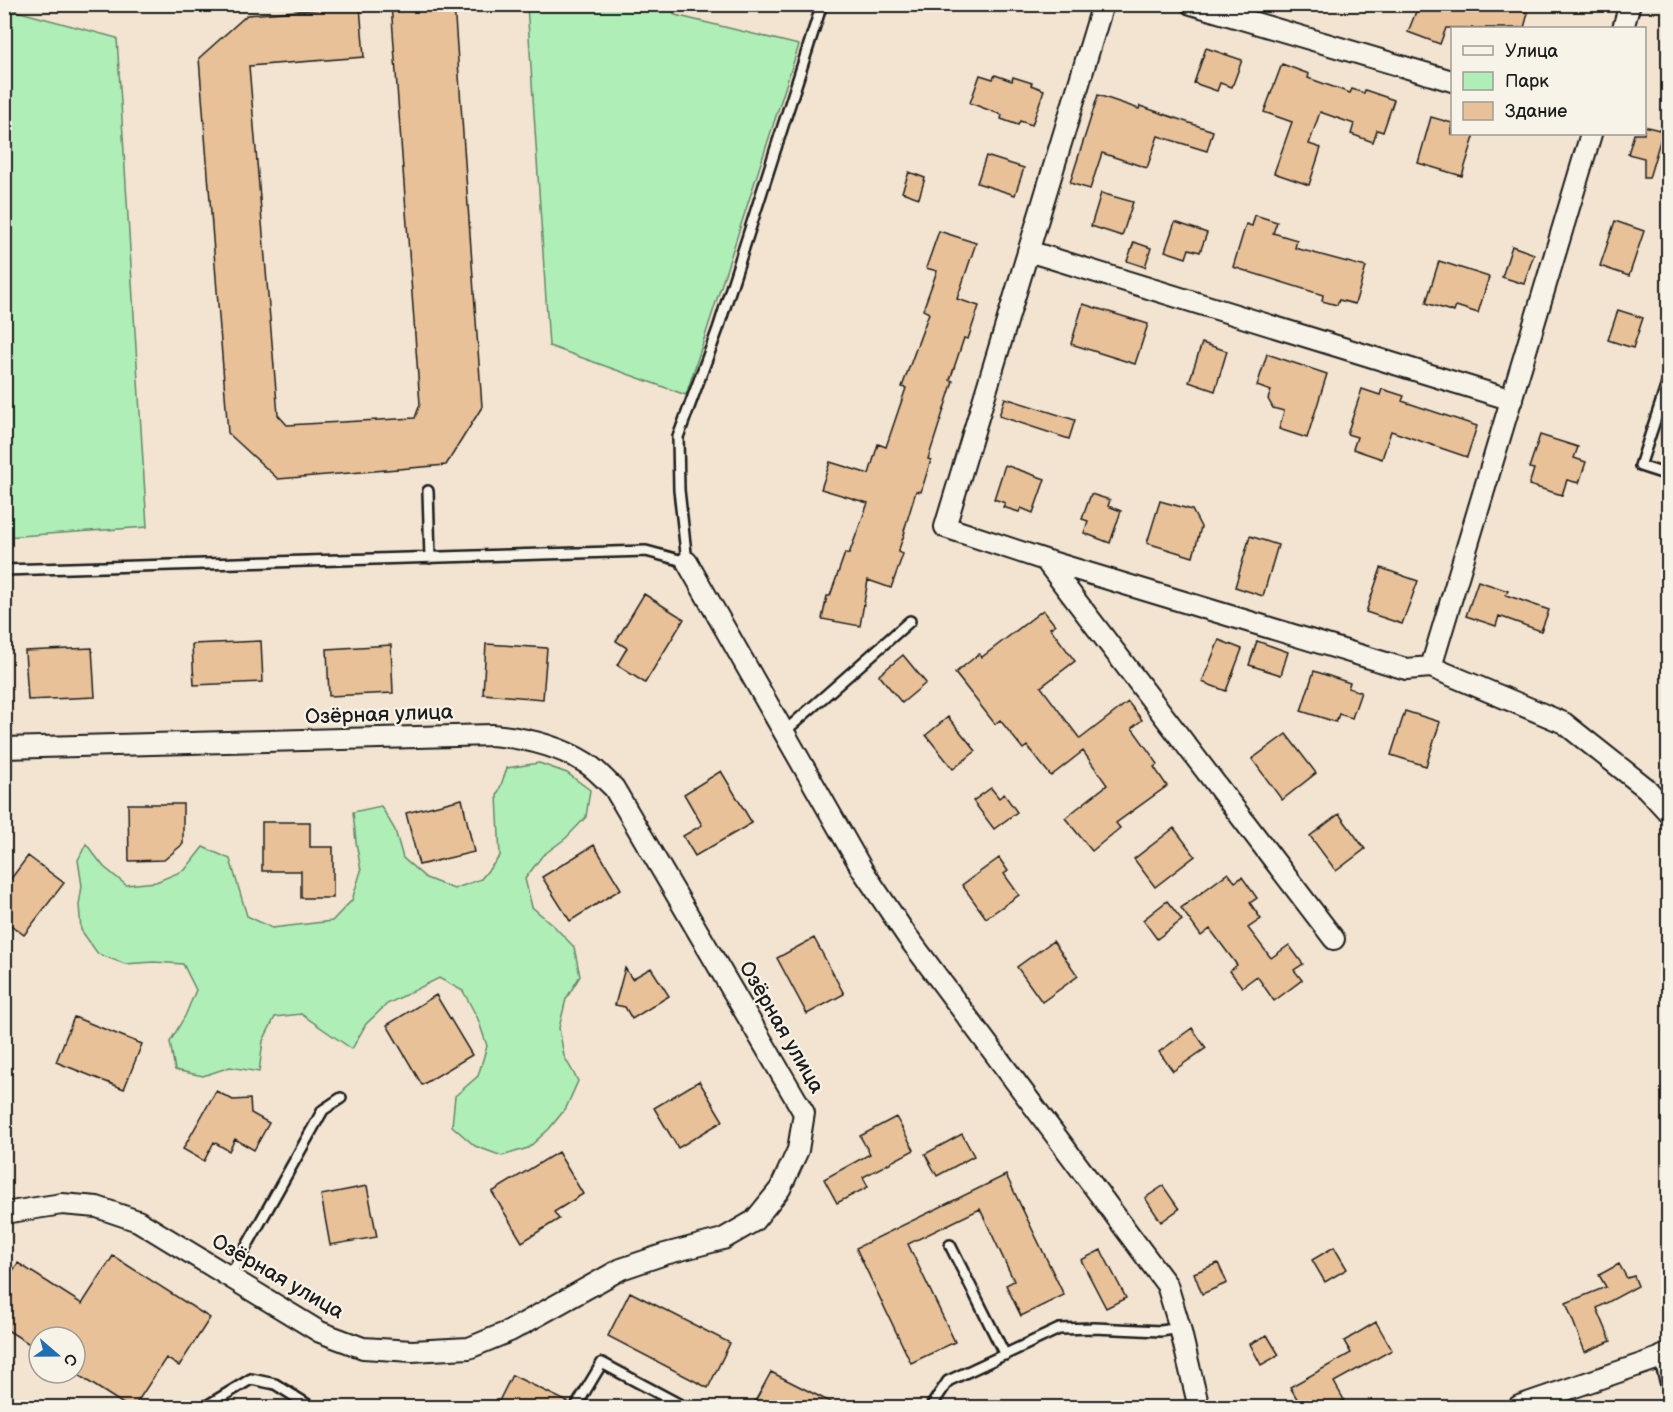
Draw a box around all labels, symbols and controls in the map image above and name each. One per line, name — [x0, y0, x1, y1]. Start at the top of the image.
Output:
legend — [1451, 27, 1646, 135]
text: Улица — [1505, 41, 1559, 62]
text: Парк — [1505, 71, 1549, 92]
text: Здание — [1505, 101, 1567, 122]
street label: Озёрная улица — [304, 699, 454, 730]
street label: Озёрная улица — [734, 957, 830, 1098]
street label: Озёрная улица — [207, 1229, 349, 1325]
north arrow — [27, 1325, 87, 1385]
text: С — [59, 1351, 81, 1368]

